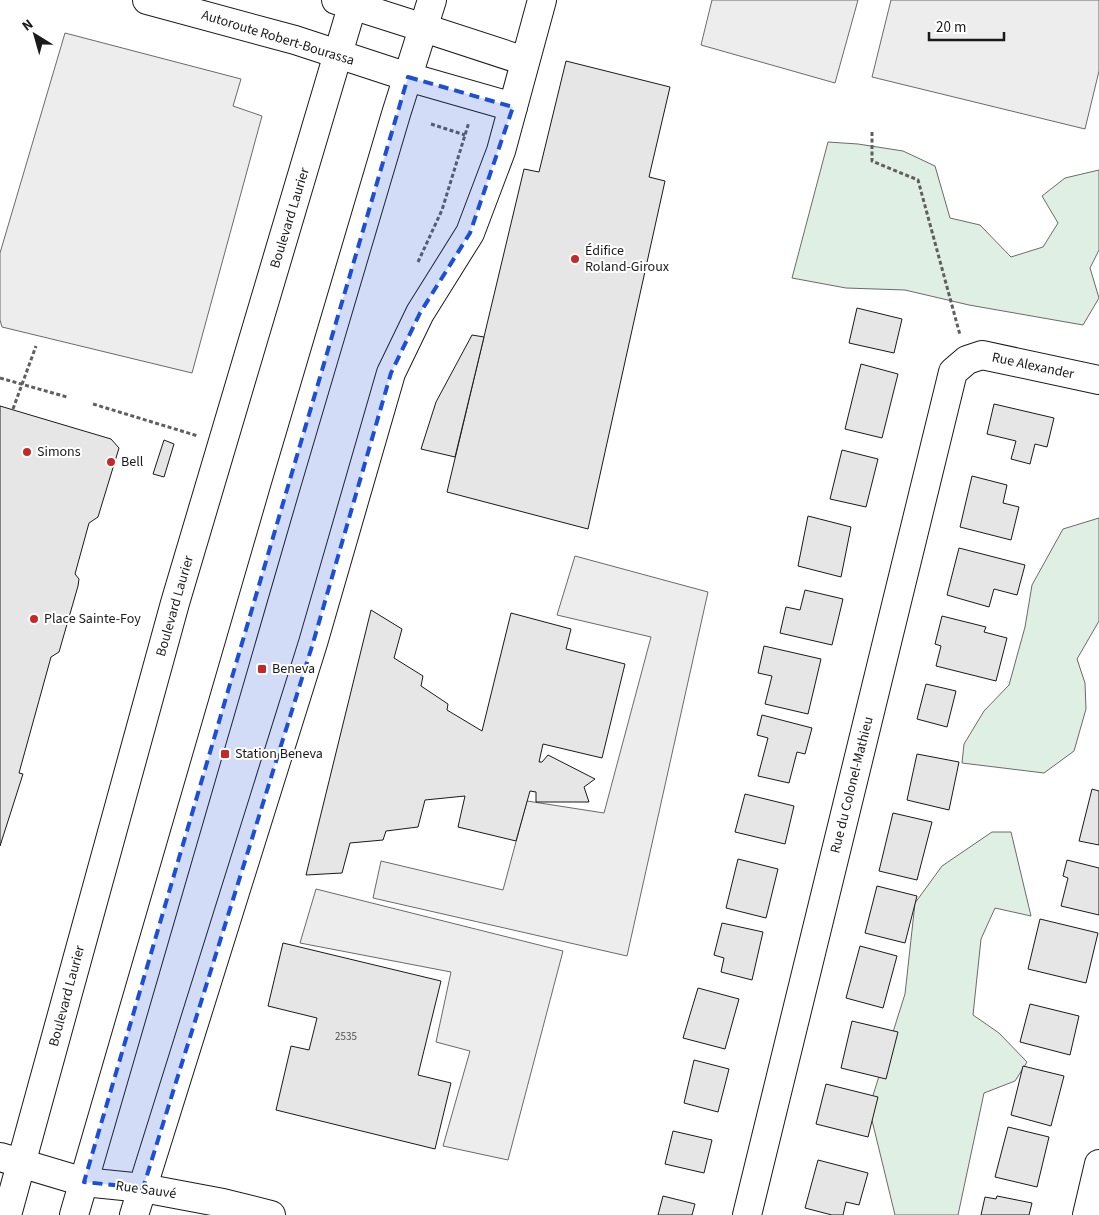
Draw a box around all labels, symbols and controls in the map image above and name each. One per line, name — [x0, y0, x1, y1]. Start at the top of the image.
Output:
street label: Autoroute Robert-Bourassa — [199, 5, 357, 71]
north arrow — [10, 10, 60, 60]
scale bar — [929, 10, 1004, 42]
text: N — [18, 15, 38, 36]
text: 20 m — [936, 17, 966, 38]
street label: Boulevard Laurier — [265, 165, 315, 271]
place label: Édifice Roland-Giroux — [585, 241, 670, 277]
marker: Édifice Roland-Giroux — [569, 253, 581, 265]
street label: Rue Alexander — [990, 348, 1076, 385]
place label: Simons — [37, 442, 81, 462]
marker: Simons — [21, 446, 33, 458]
place label: Bell — [121, 452, 144, 472]
marker: Bell — [105, 456, 117, 468]
street label: Boulevard Laurier — [151, 553, 199, 659]
place label: Place Sainte-Foy — [44, 609, 141, 629]
marker: Place Sainte-Foy — [28, 613, 40, 625]
place label: Beneva — [272, 659, 315, 679]
marker: Beneva — [256, 663, 268, 675]
street label: Rue du Colonel-Mathieu — [825, 715, 879, 855]
place label: Station Beneva — [235, 744, 323, 764]
marker: Station Beneva — [219, 748, 231, 760]
street label: Boulevard Laurier — [44, 943, 90, 1049]
house number: 2535 — [335, 1029, 357, 1044]
street label: Rue Sauvé — [114, 1176, 178, 1204]

